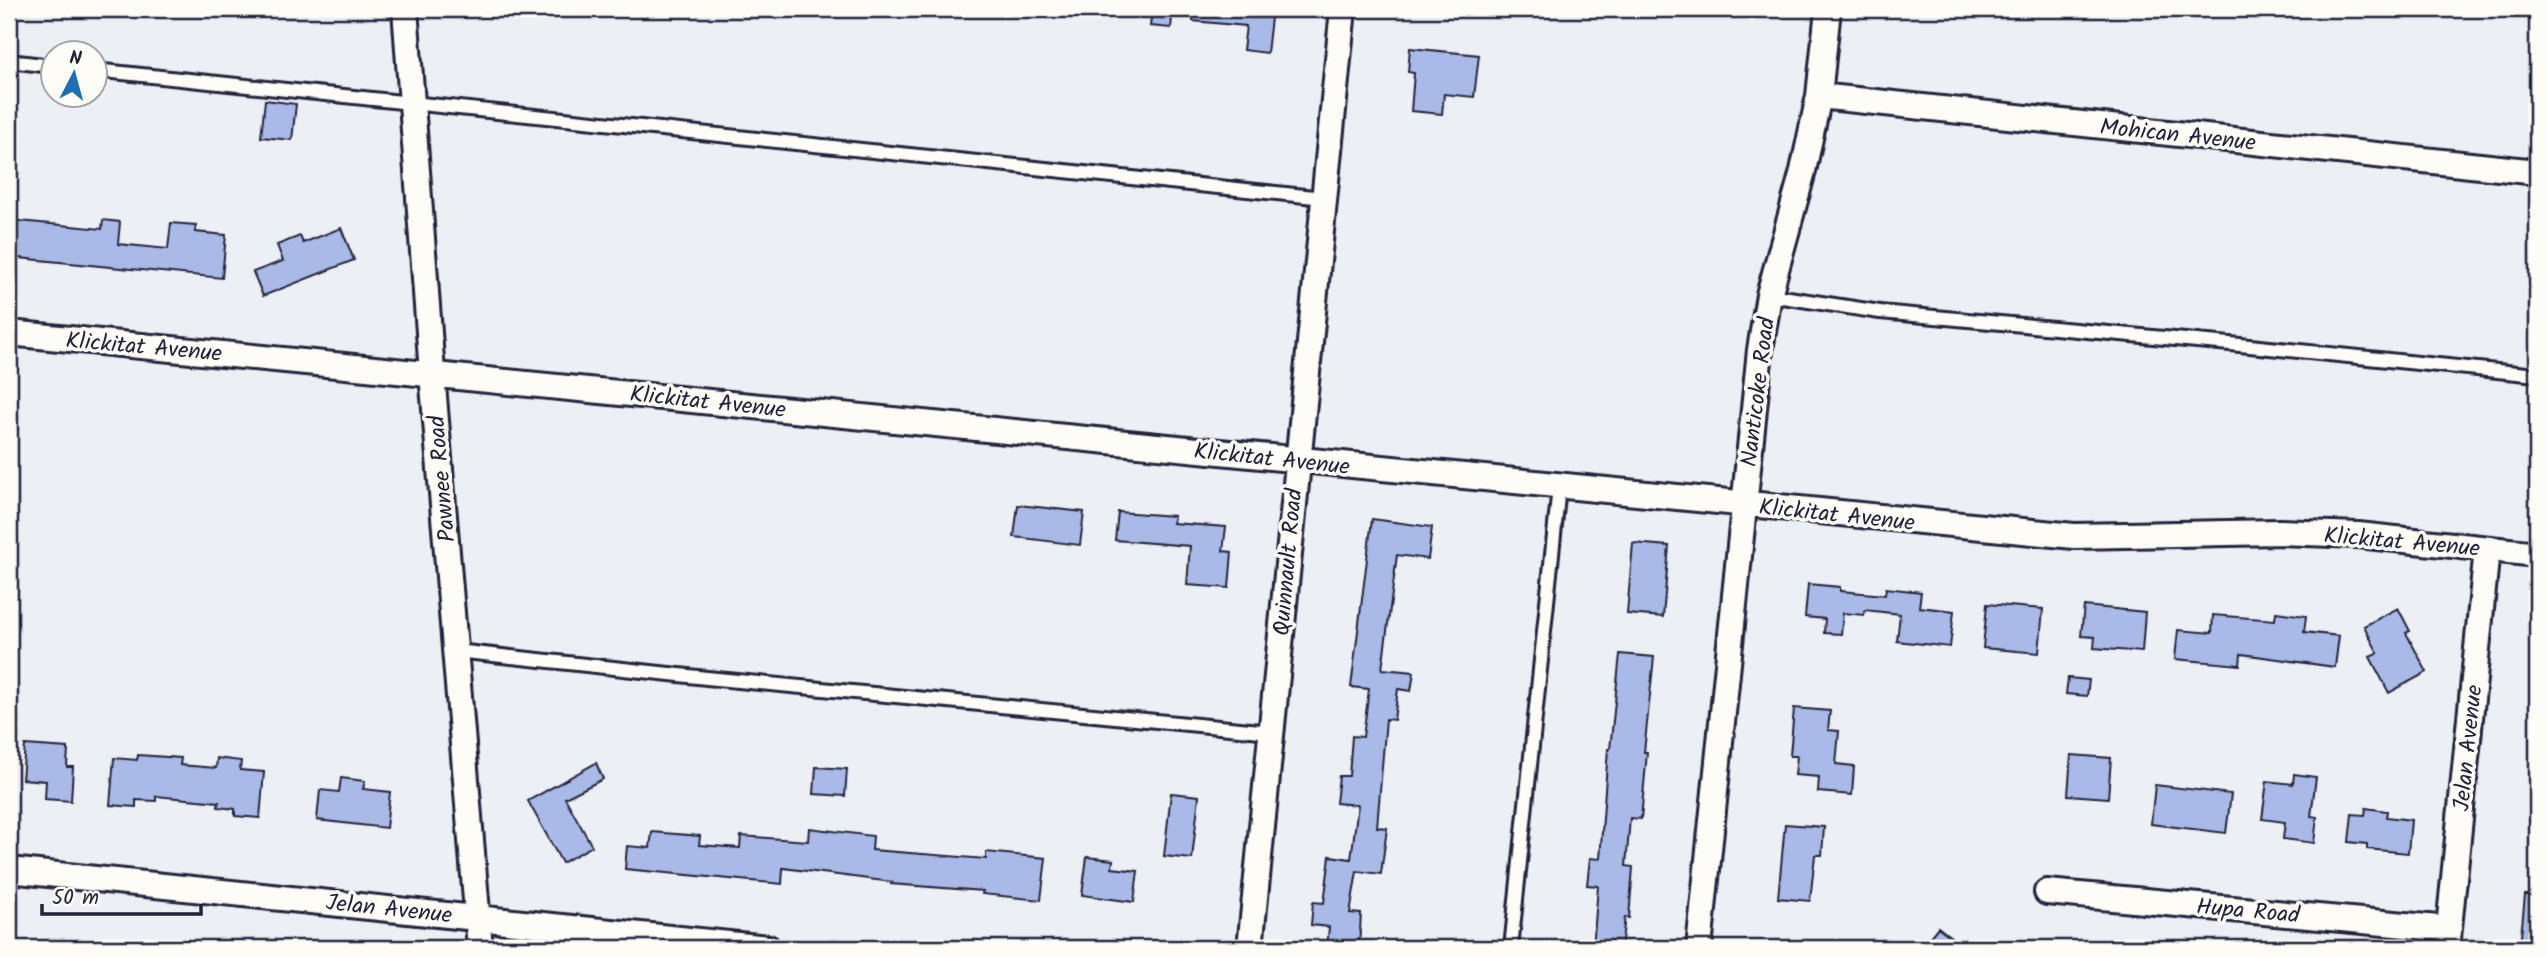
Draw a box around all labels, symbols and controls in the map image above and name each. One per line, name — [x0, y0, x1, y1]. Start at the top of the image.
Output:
north arrow — [38, 38, 108, 108]
text: N — [68, 44, 83, 75]
street label: Mohican Avenue — [2098, 110, 2258, 162]
street label: Nanticoke Road — [1732, 315, 1786, 469]
street label: Klickitat Avenue — [64, 323, 223, 373]
street label: Klickitat Avenue — [628, 377, 788, 429]
street label: Pawnee Road — [419, 413, 466, 544]
street label: Klickitat Avenue — [1192, 434, 1352, 486]
street label: Quinnault Road — [1265, 487, 1313, 637]
street label: Klickitat Avenue — [1757, 490, 1917, 542]
street label: Klickitat Avenue — [2322, 518, 2481, 568]
street label: Jelan Avenue — [2444, 683, 2494, 813]
scale bar — [42, 873, 201, 917]
text: 50 m — [52, 882, 99, 915]
street label: Jelan Avenue — [324, 885, 454, 935]
street label: Hupa Road — [2195, 890, 2302, 934]

